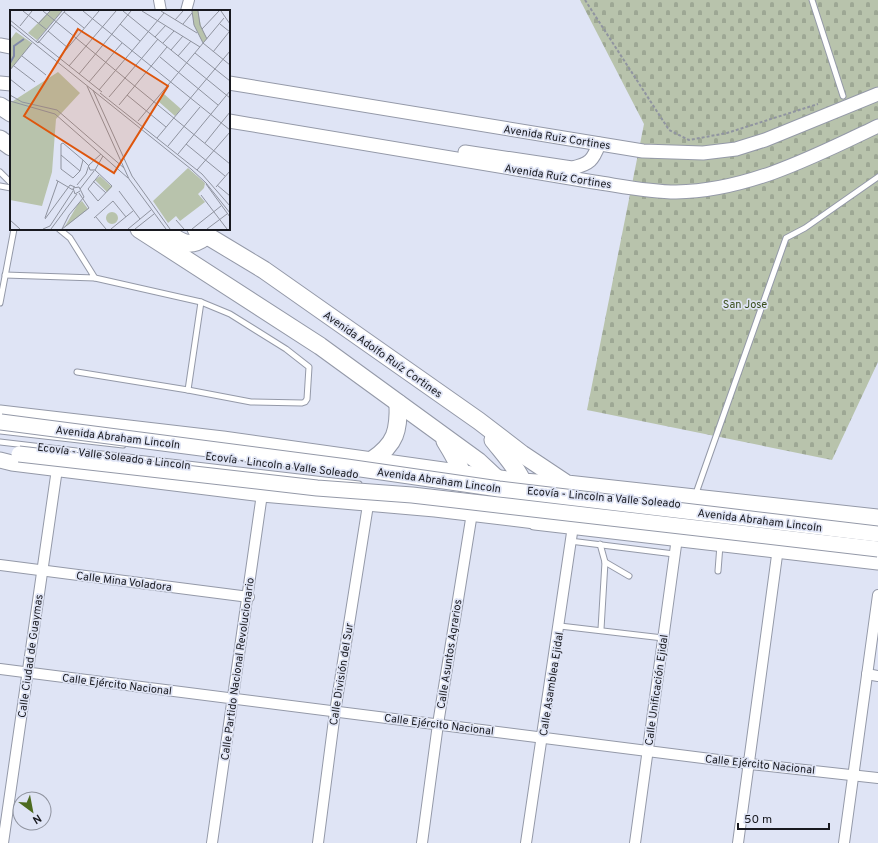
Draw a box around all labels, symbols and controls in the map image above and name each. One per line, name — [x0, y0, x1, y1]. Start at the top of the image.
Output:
inset map — [10, 10, 230, 230]
street label: Avenida Ruiz Cortines — [502, 123, 611, 153]
street label: Avenida Ruíz Cortines — [503, 162, 612, 192]
park label: San Jose — [723, 298, 767, 312]
street label: Avenida Adolfo Ruíz Cortines — [320, 308, 445, 401]
street label: Avenida Abraham Lincoln — [55, 423, 181, 453]
street label: Ecovía - Valle Soleado a Lincoln — [36, 441, 191, 473]
street label: Ecovía - Lincoln a Valle Soleado — [204, 450, 359, 482]
street label: Avenida Abraham Lincoln — [376, 465, 502, 497]
street label: Ecovía - Lincoln a Valle Soleado — [526, 484, 681, 512]
street label: Avenida Abraham Lincoln — [697, 506, 823, 536]
street label: Calle Mina Voladora — [75, 569, 173, 595]
street label: Calle Partido Nacional Revolucionario — [218, 577, 258, 761]
street label: Calle Ciudad de Guaymas — [15, 593, 47, 719]
street label: Calle Asuntos Agrarios — [434, 598, 466, 710]
street label: Calle División del Sur — [327, 621, 357, 726]
street label: Calle Asamblea Ejidal — [537, 631, 567, 737]
street label: Calle Unificación Ejidal — [642, 634, 672, 747]
street label: Calle Ejército Nacional — [61, 671, 173, 699]
street label: Calle Ejército Nacional — [383, 711, 495, 739]
street label: Calle Ejército Nacional — [704, 752, 816, 778]
north arrow — [12, 791, 52, 831]
scale bar — [738, 805, 829, 831]
text: N — [30, 811, 44, 827]
text: 50 m — [744, 812, 772, 828]

